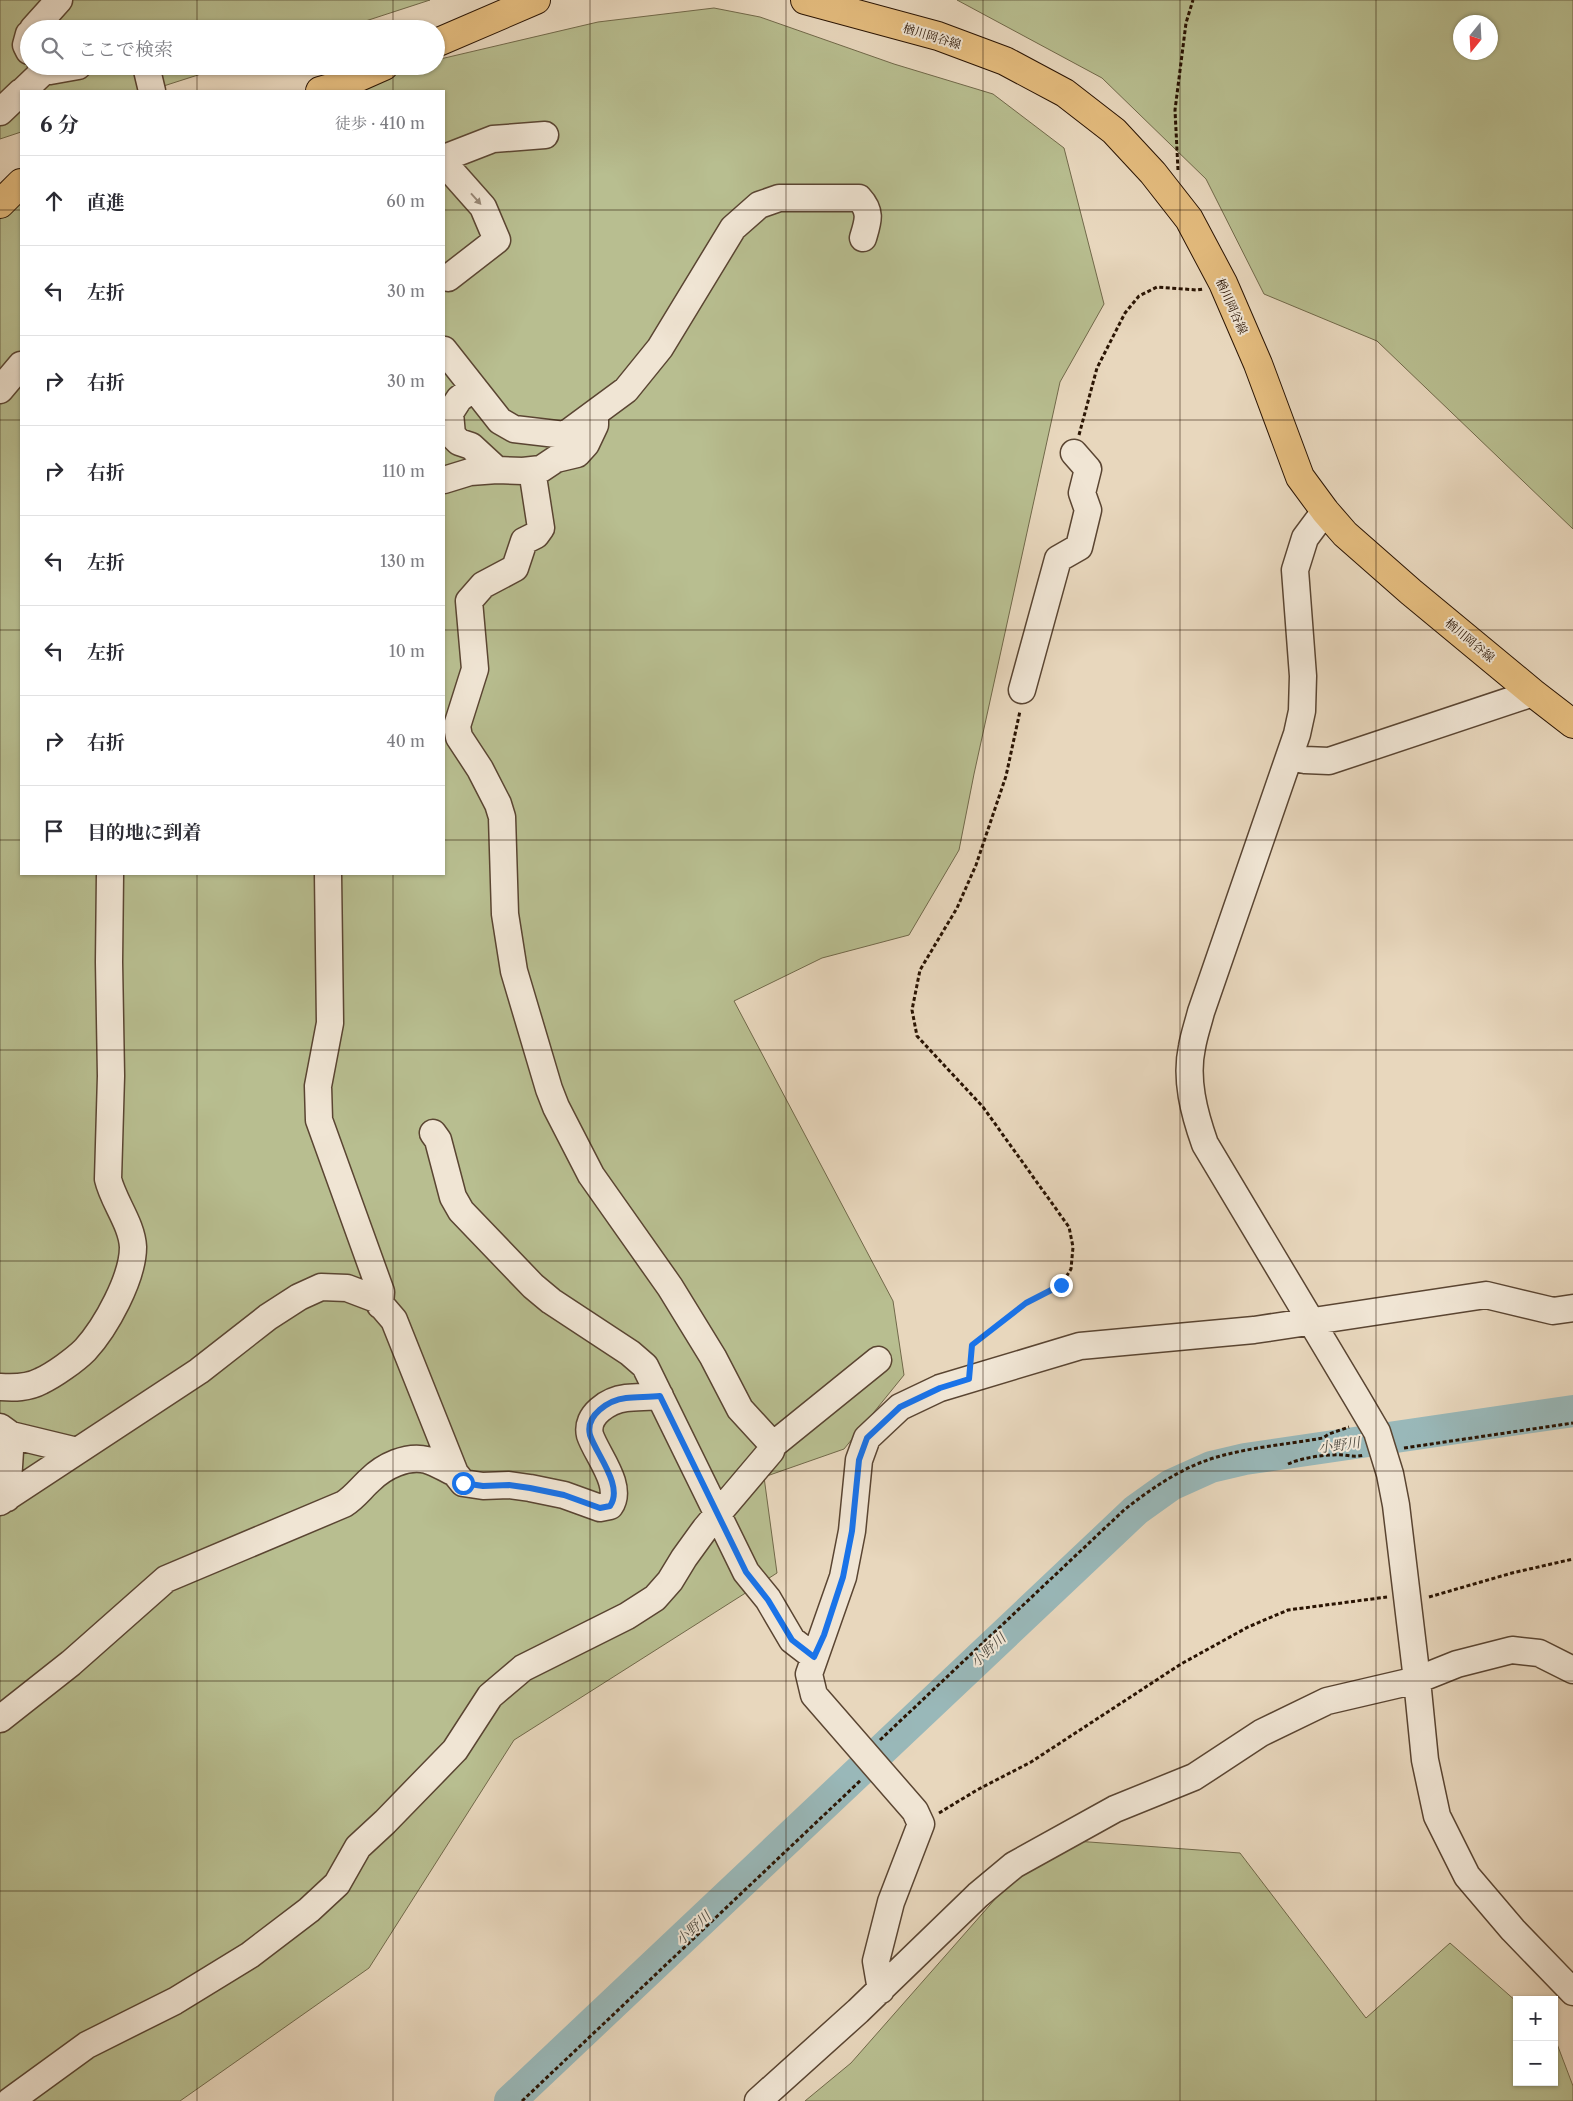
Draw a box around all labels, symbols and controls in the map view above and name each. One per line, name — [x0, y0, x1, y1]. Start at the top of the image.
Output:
north arrow — [1453, 15, 1498, 60]
search box — [20, 20, 445, 75]
street label: 楢川岡谷線 — [901, 20, 963, 52]
icon: search — [38, 34, 66, 62]
text: ここで検索 — [78, 38, 173, 61]
text: 6 分 — [40, 112, 79, 137]
text: 徒歩 · 410 m — [335, 113, 425, 133]
icon: ahead — [40, 187, 68, 215]
text: 直進 — [87, 191, 125, 214]
text: 60 m — [386, 191, 425, 211]
one-way arrow — [471, 193, 482, 206]
street label: 楢川岡谷線 — [1213, 276, 1251, 336]
icon: left — [40, 277, 68, 305]
text: 左折 — [87, 281, 125, 304]
text: 30 m — [387, 281, 425, 301]
icon: right — [40, 367, 68, 395]
text: 右折 — [87, 371, 125, 394]
text: 30 m — [387, 371, 425, 391]
icon: right — [40, 457, 68, 485]
text: 右折 — [87, 461, 125, 484]
text: 110 m — [382, 461, 425, 481]
icon: left — [40, 547, 68, 575]
text: 左折 — [87, 551, 125, 574]
text: 130 m — [380, 551, 425, 571]
street label: 楢川岡谷線 — [1442, 615, 1498, 665]
icon: left — [40, 637, 68, 665]
text: 左折 — [87, 641, 125, 664]
text: 10 m — [389, 641, 425, 661]
icon: right — [40, 727, 68, 755]
text: 右折 — [87, 731, 125, 754]
text: 40 m — [386, 731, 425, 751]
icon: arrive — [40, 817, 68, 845]
text: 目的地に到着 — [87, 821, 201, 844]
route end — [1050, 1274, 1073, 1297]
water label: 小野川 — [1317, 1433, 1363, 1457]
route start — [452, 1472, 475, 1495]
water label: 小野川 — [967, 1628, 1011, 1671]
water label: 小野川 — [672, 1906, 716, 1949]
map controls — [1513, 1996, 1558, 2086]
button: + — [1513, 1996, 1558, 2041]
button: − — [1513, 2041, 1558, 2086]

